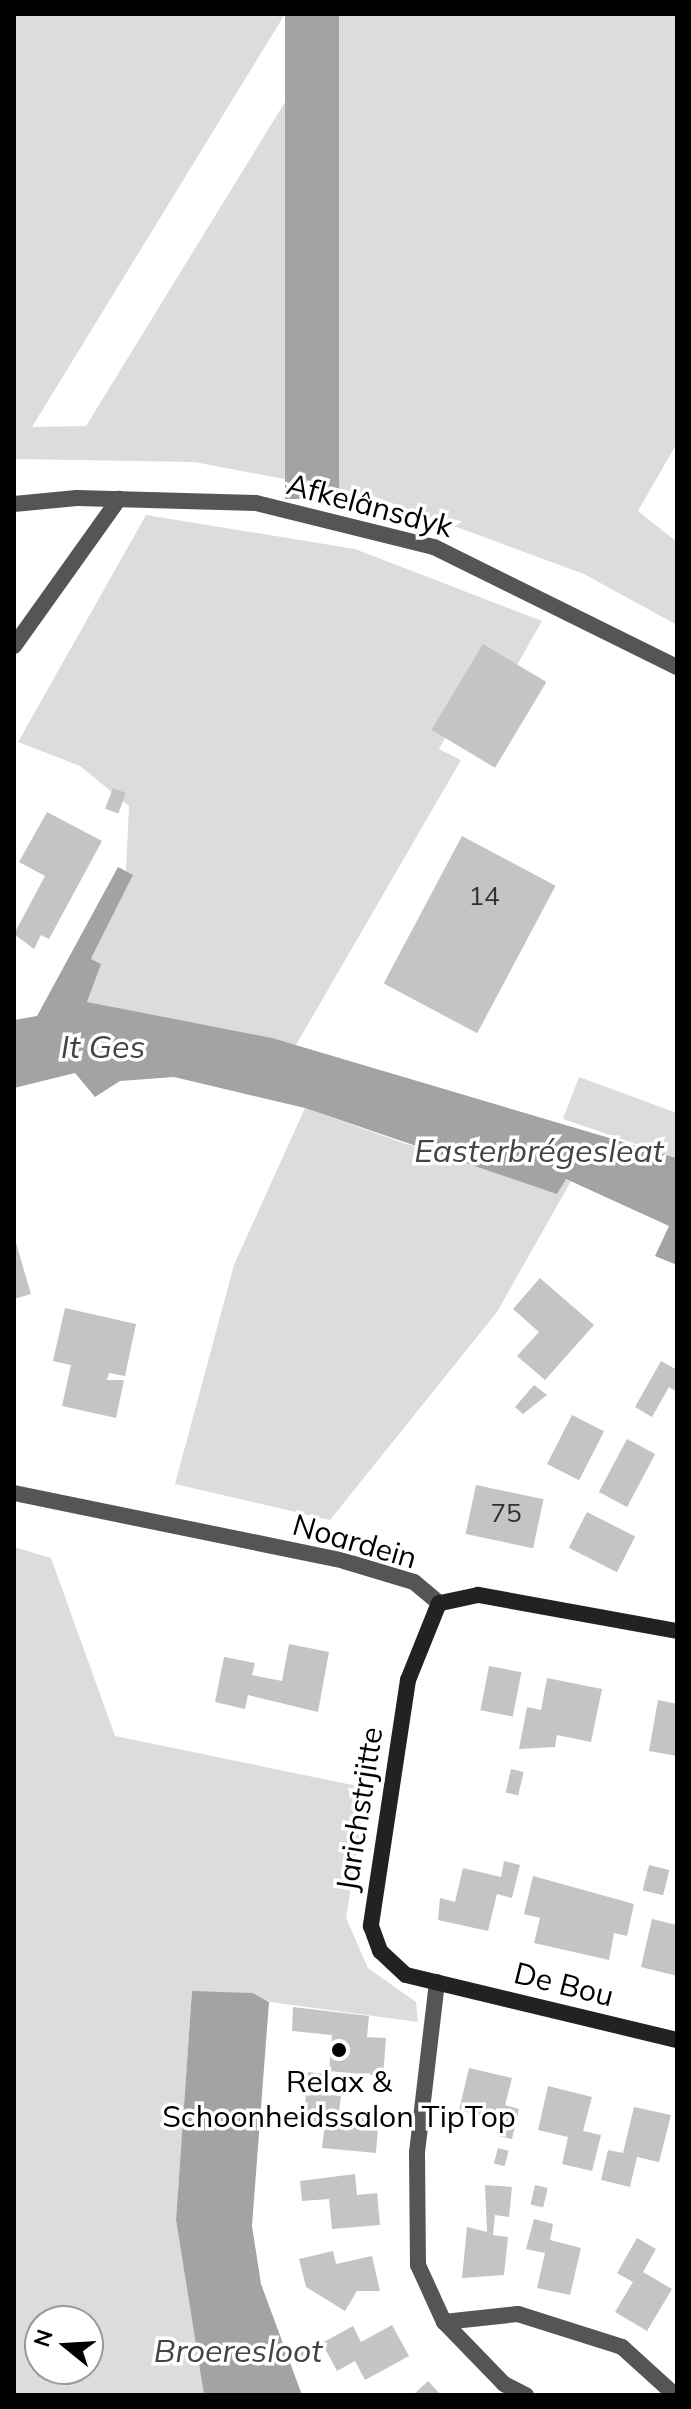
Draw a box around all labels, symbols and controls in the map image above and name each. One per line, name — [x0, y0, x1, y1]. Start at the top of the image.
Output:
street label: Afkelânsdyk — [283, 466, 457, 544]
house number: 14 — [468, 880, 500, 912]
water label: It Ges — [61, 1027, 145, 1065]
water label: Easterbrégesleat — [414, 1131, 664, 1169]
house number: 75 — [490, 1497, 522, 1529]
street label: Noardein — [289, 1506, 421, 1576]
street label: Jarichstrjitte — [328, 1724, 390, 1894]
street label: De Bou — [510, 1954, 618, 2014]
marker: Relax & Schoonheidssalon TipTop — [330, 2041, 348, 2059]
place label: Relax & Schoonheidssalon TipTop — [162, 2063, 516, 2134]
north arrow — [24, 2305, 104, 2385]
text: N — [27, 2326, 59, 2350]
water label: Broeresloot — [154, 2331, 322, 2369]

